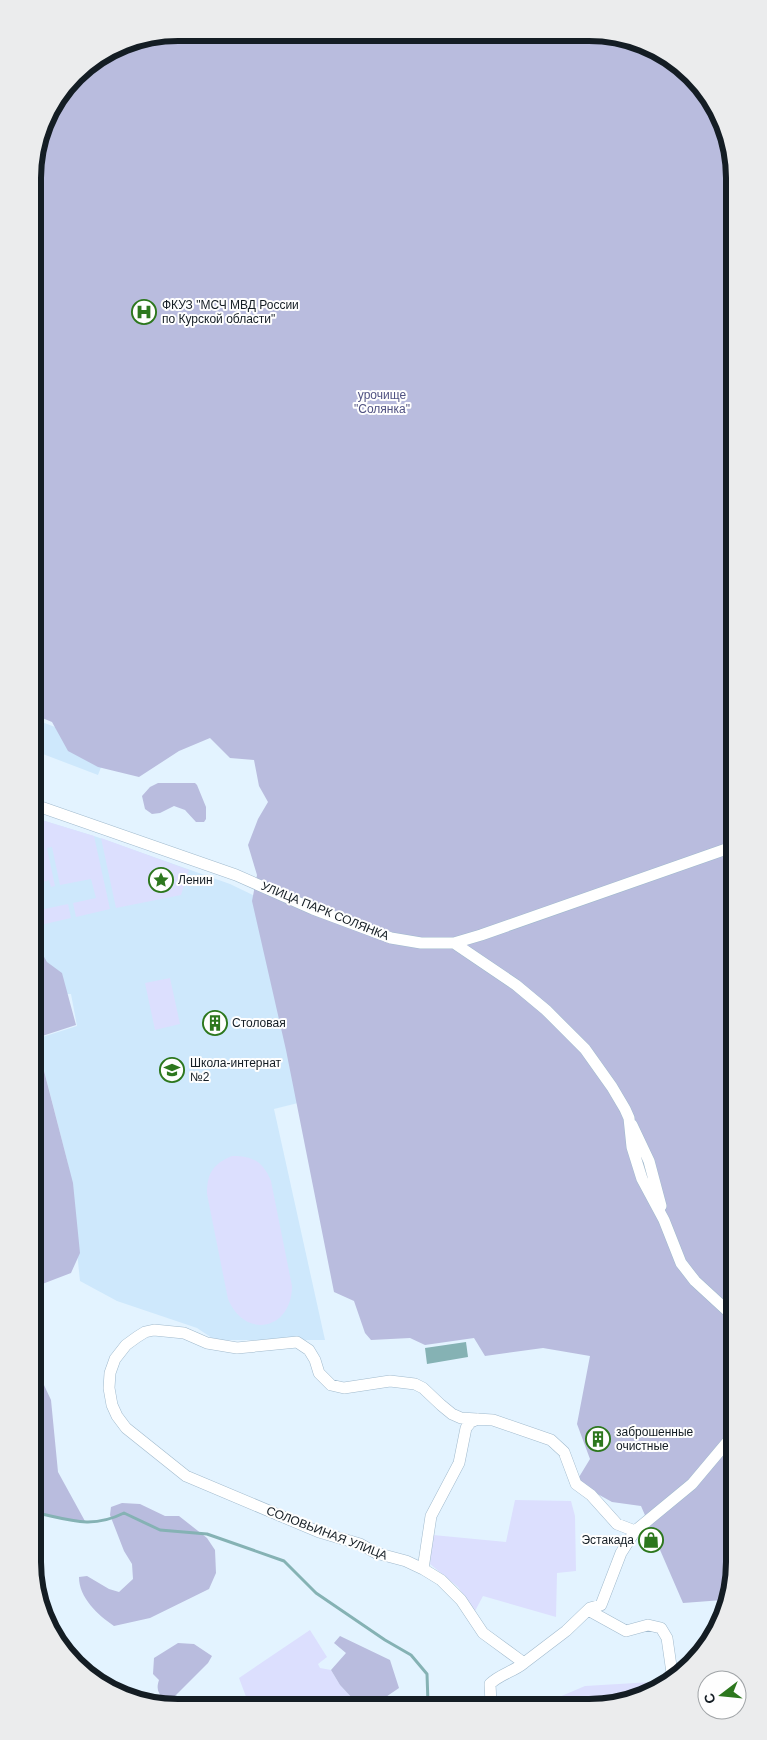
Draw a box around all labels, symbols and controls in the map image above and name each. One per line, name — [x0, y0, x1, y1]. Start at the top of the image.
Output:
place label: ФКУЗ "МСЧ МВД России по Курской области" — [162, 298, 299, 326]
hospital icon: ФКУЗ "МСЧ МВД России по Курской области" — [131, 299, 157, 325]
park label: урочище "Солянка" — [354, 388, 410, 416]
place icon: Ленин — [148, 867, 174, 893]
place label: Ленин — [178, 873, 213, 887]
street label: УЛИЦА ПАРК СОЛЯНКА — [259, 879, 391, 943]
building icon: Столовая — [202, 1010, 228, 1036]
place label: Столовая — [232, 1016, 286, 1030]
place label: Школа-интернат №2 — [190, 1056, 282, 1084]
school or university icon: Школа-интернат №2 — [159, 1057, 185, 1083]
place label: заброшенные очистные — [616, 1425, 694, 1453]
building icon: заброшенные очистные — [585, 1426, 611, 1452]
street label: СОЛОВЬИНАЯ УЛИЦА — [264, 1503, 390, 1563]
shop icon: Эстакада — [638, 1527, 664, 1553]
place label: Эстакада — [581, 1533, 634, 1547]
north arrow — [697, 1670, 747, 1720]
text: С — [700, 1692, 719, 1706]

